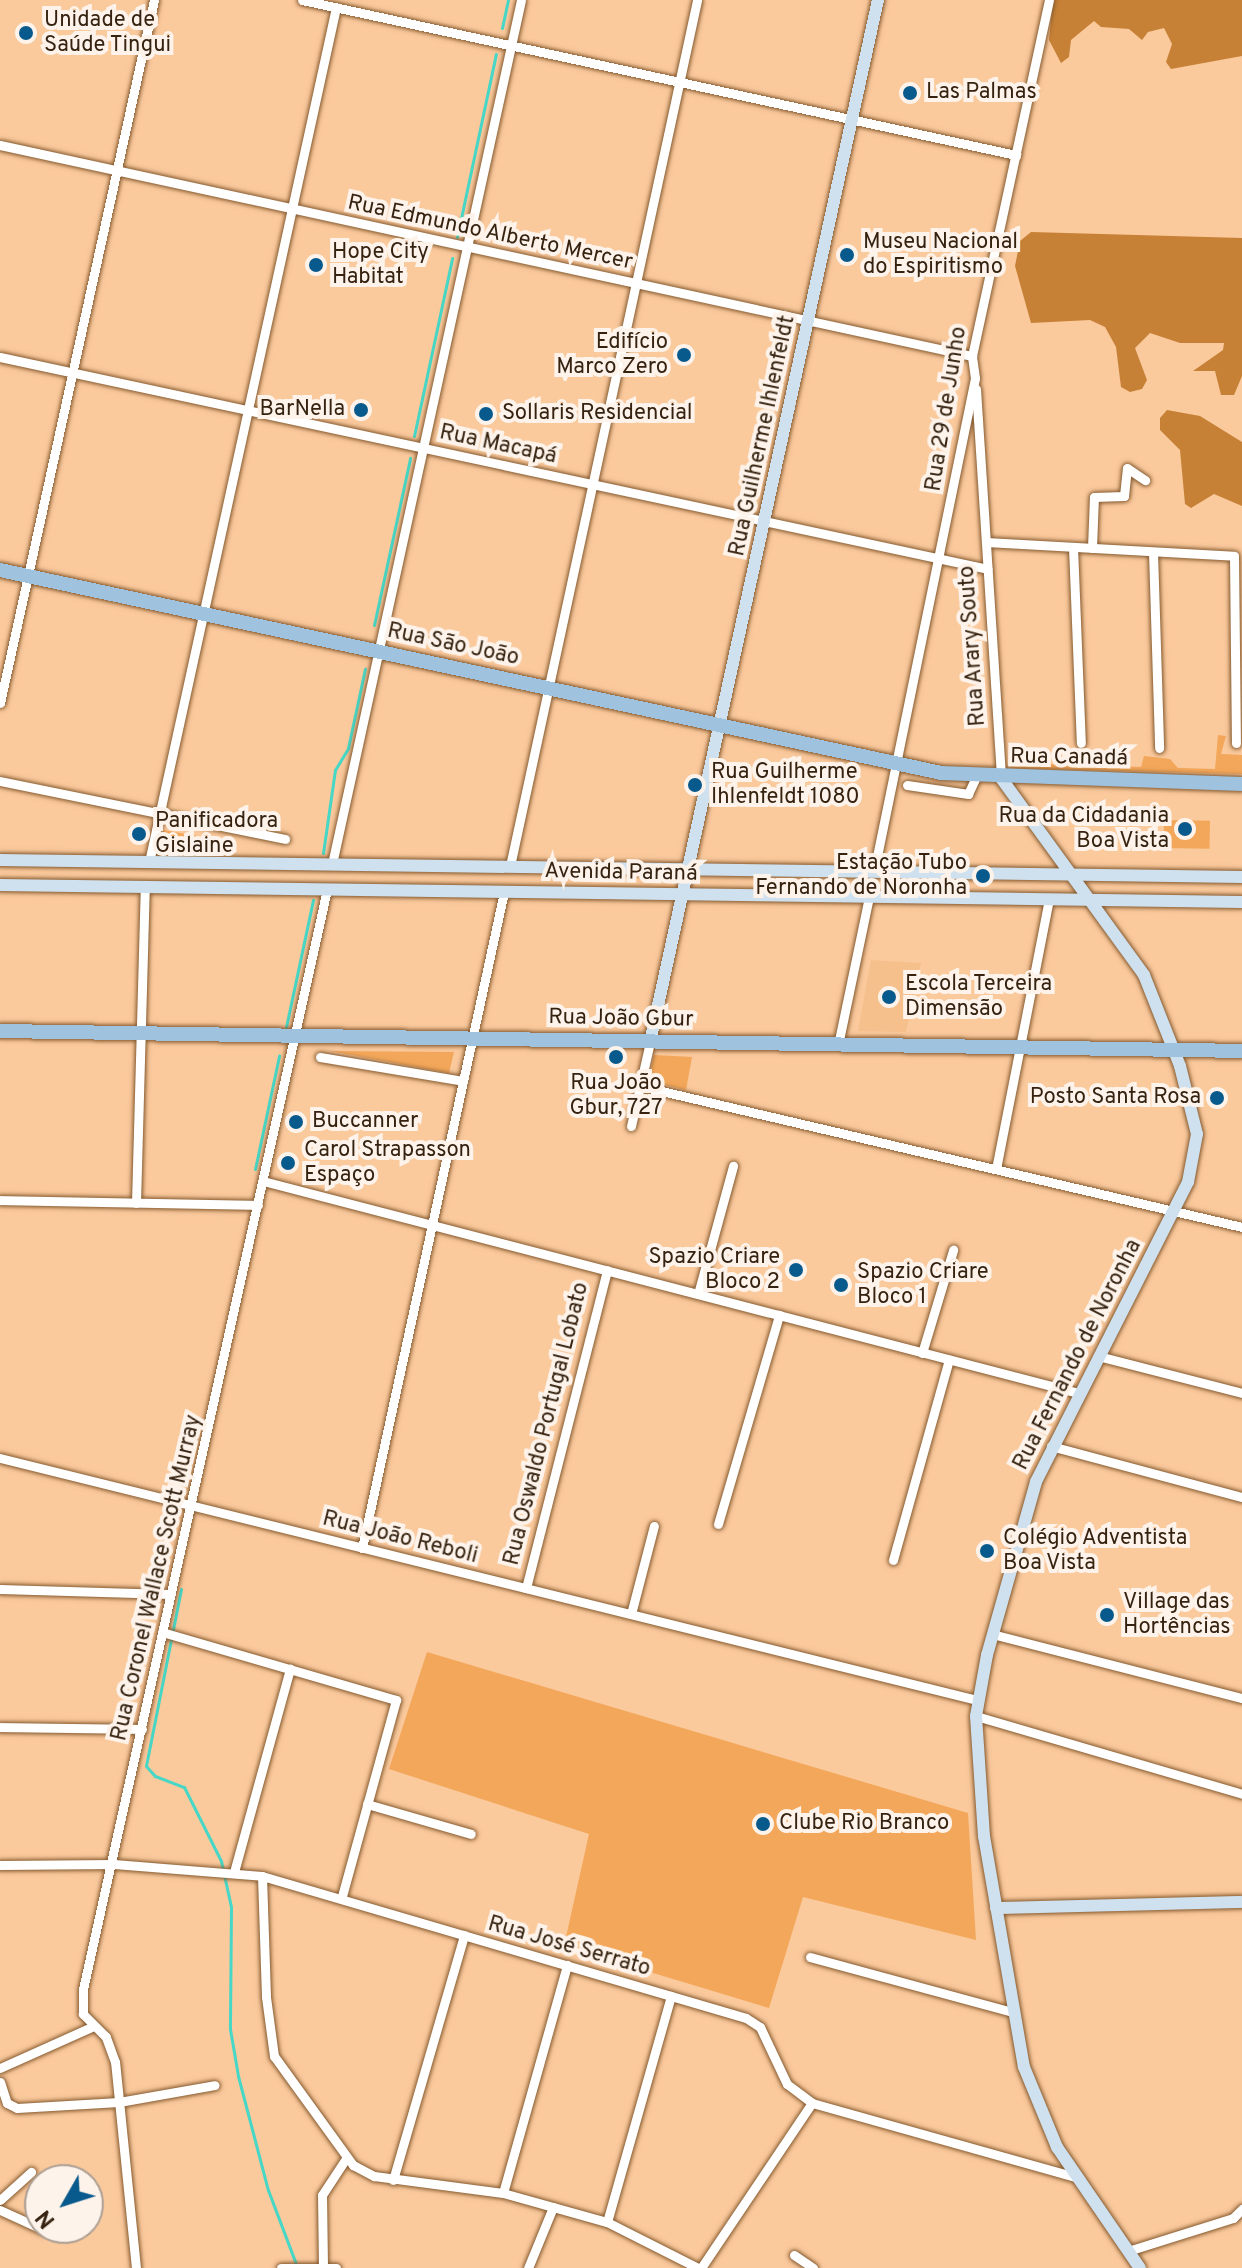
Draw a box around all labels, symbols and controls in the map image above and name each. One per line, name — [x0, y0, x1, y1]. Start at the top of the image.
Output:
place label: Unidade de Saúde Tingui — [44, 7, 172, 58]
marker: Unidade de Saúde Tingui — [15, 22, 37, 44]
place label: Las Palmas — [926, 80, 1037, 106]
marker: Las Palmas — [901, 84, 919, 102]
street label: Rua Edmundo Alberto Mercer — [345, 190, 635, 276]
place label: Museu Nacional do Espiritismo — [863, 229, 1018, 280]
place label: Hope City Habitat — [332, 239, 429, 290]
marker: Museu Nacional do Espiritismo — [838, 246, 856, 264]
marker: Hope City Habitat — [307, 256, 325, 274]
street label: Rua Guilherme Ihlenfeldt — [725, 313, 801, 559]
street label: Rua 29 de Junho — [921, 325, 973, 493]
place label: Edifício Marco Zero — [556, 329, 668, 380]
marker: Edifício Marco Zero — [675, 346, 693, 364]
place label: BarNella — [259, 397, 345, 423]
marker: BarNella — [352, 401, 370, 419]
place label: Sollaris Residencial — [502, 401, 693, 427]
marker: Sollaris Residencial — [477, 405, 495, 423]
street label: Rua Macapá — [437, 420, 559, 470]
street label: Rua Arary Souto — [954, 564, 992, 728]
street label: Rua São João — [385, 618, 521, 672]
street label: Rua Canadá — [1010, 744, 1128, 772]
place label: Rua Guilherme Ihlenfeldt 1080 — [711, 759, 860, 810]
marker: Rua Guilherme Ihlenfeldt 1080 — [686, 776, 704, 794]
place label: Rua da Cidadania Boa Vista — [998, 803, 1169, 854]
place label: Panificadora Gislaine — [155, 808, 278, 860]
marker: Rua da Cidadania Boa Vista — [1176, 820, 1194, 838]
marker: Panificadora Gislaine — [130, 825, 148, 843]
place label: Estação Tubo Fernando de Noronha — [755, 850, 967, 902]
street label: Avenida Paraná — [544, 858, 698, 888]
marker: Estação Tubo Fernando de Noronha — [974, 867, 992, 885]
place label: Escola Terceira Dimensão — [905, 971, 1053, 1022]
marker: Escola Terceira Dimensão — [880, 988, 898, 1006]
street label: Rua João Gbur — [548, 1005, 694, 1033]
marker: Rua João Gbur, 727 — [607, 1048, 625, 1066]
place label: Rua João Gbur, 727 — [569, 1070, 663, 1122]
place label: Posto Santa Rosa — [1030, 1085, 1201, 1111]
marker: Posto Santa Rosa — [1208, 1089, 1226, 1107]
place label: Buccanner — [312, 1109, 419, 1135]
marker: Buccanner — [287, 1113, 305, 1131]
place label: Carol Strapasson Espaço — [304, 1137, 471, 1188]
marker: Carol Strapasson Espaço — [279, 1154, 297, 1172]
street label: Rua Fernando de Noronha — [1008, 1235, 1148, 1475]
place label: Spazio Criare Bloco 2 — [648, 1244, 780, 1296]
place label: Spazio Criare Bloco 1 — [857, 1259, 989, 1310]
marker: Spazio Criare Bloco 2 — [787, 1261, 805, 1279]
marker: Spazio Criare Bloco 1 — [832, 1276, 850, 1294]
street label: Rua Oswaldo Portugal Lobato — [499, 1280, 595, 1568]
street label: Rua Coronel Wallace Scott Murray — [107, 1412, 207, 1744]
street label: Rua João Reboli — [320, 1506, 480, 1570]
place label: Colégio Adventista Boa Vista — [1003, 1525, 1188, 1576]
marker: Colégio Adventista Boa Vista — [978, 1542, 996, 1560]
place label: Village das Hortências — [1123, 1589, 1231, 1640]
marker: Village das Hortências — [1098, 1606, 1116, 1624]
place label: Clube Rio Branco — [779, 1811, 949, 1837]
marker: Clube Rio Branco — [754, 1815, 772, 1833]
street label: Rua José Serrato — [485, 1911, 653, 1983]
north arrow — [24, 2164, 104, 2244]
text: N — [31, 2204, 62, 2233]

